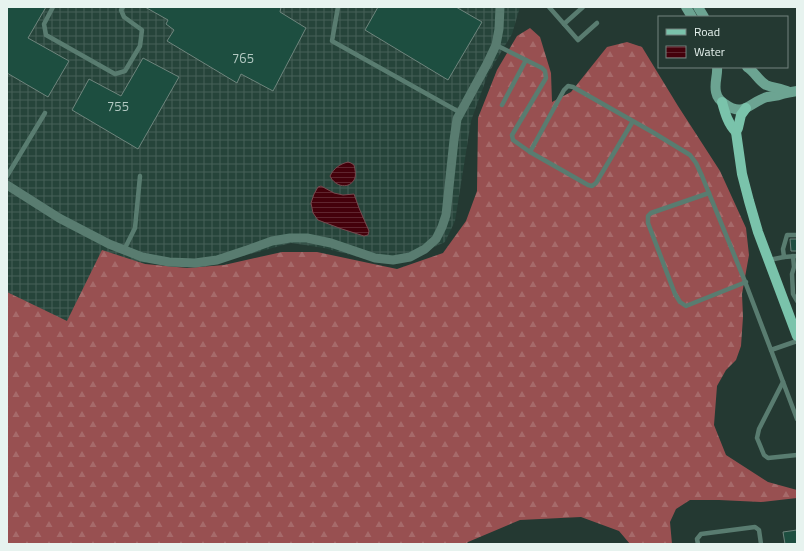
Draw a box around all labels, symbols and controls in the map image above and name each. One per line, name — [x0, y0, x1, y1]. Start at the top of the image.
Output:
legend — [658, 16, 788, 68]
text: Road — [694, 22, 720, 41]
text: Water — [694, 42, 725, 61]
house number: 765 — [232, 48, 254, 68]
house number: 755 — [107, 96, 129, 116]

